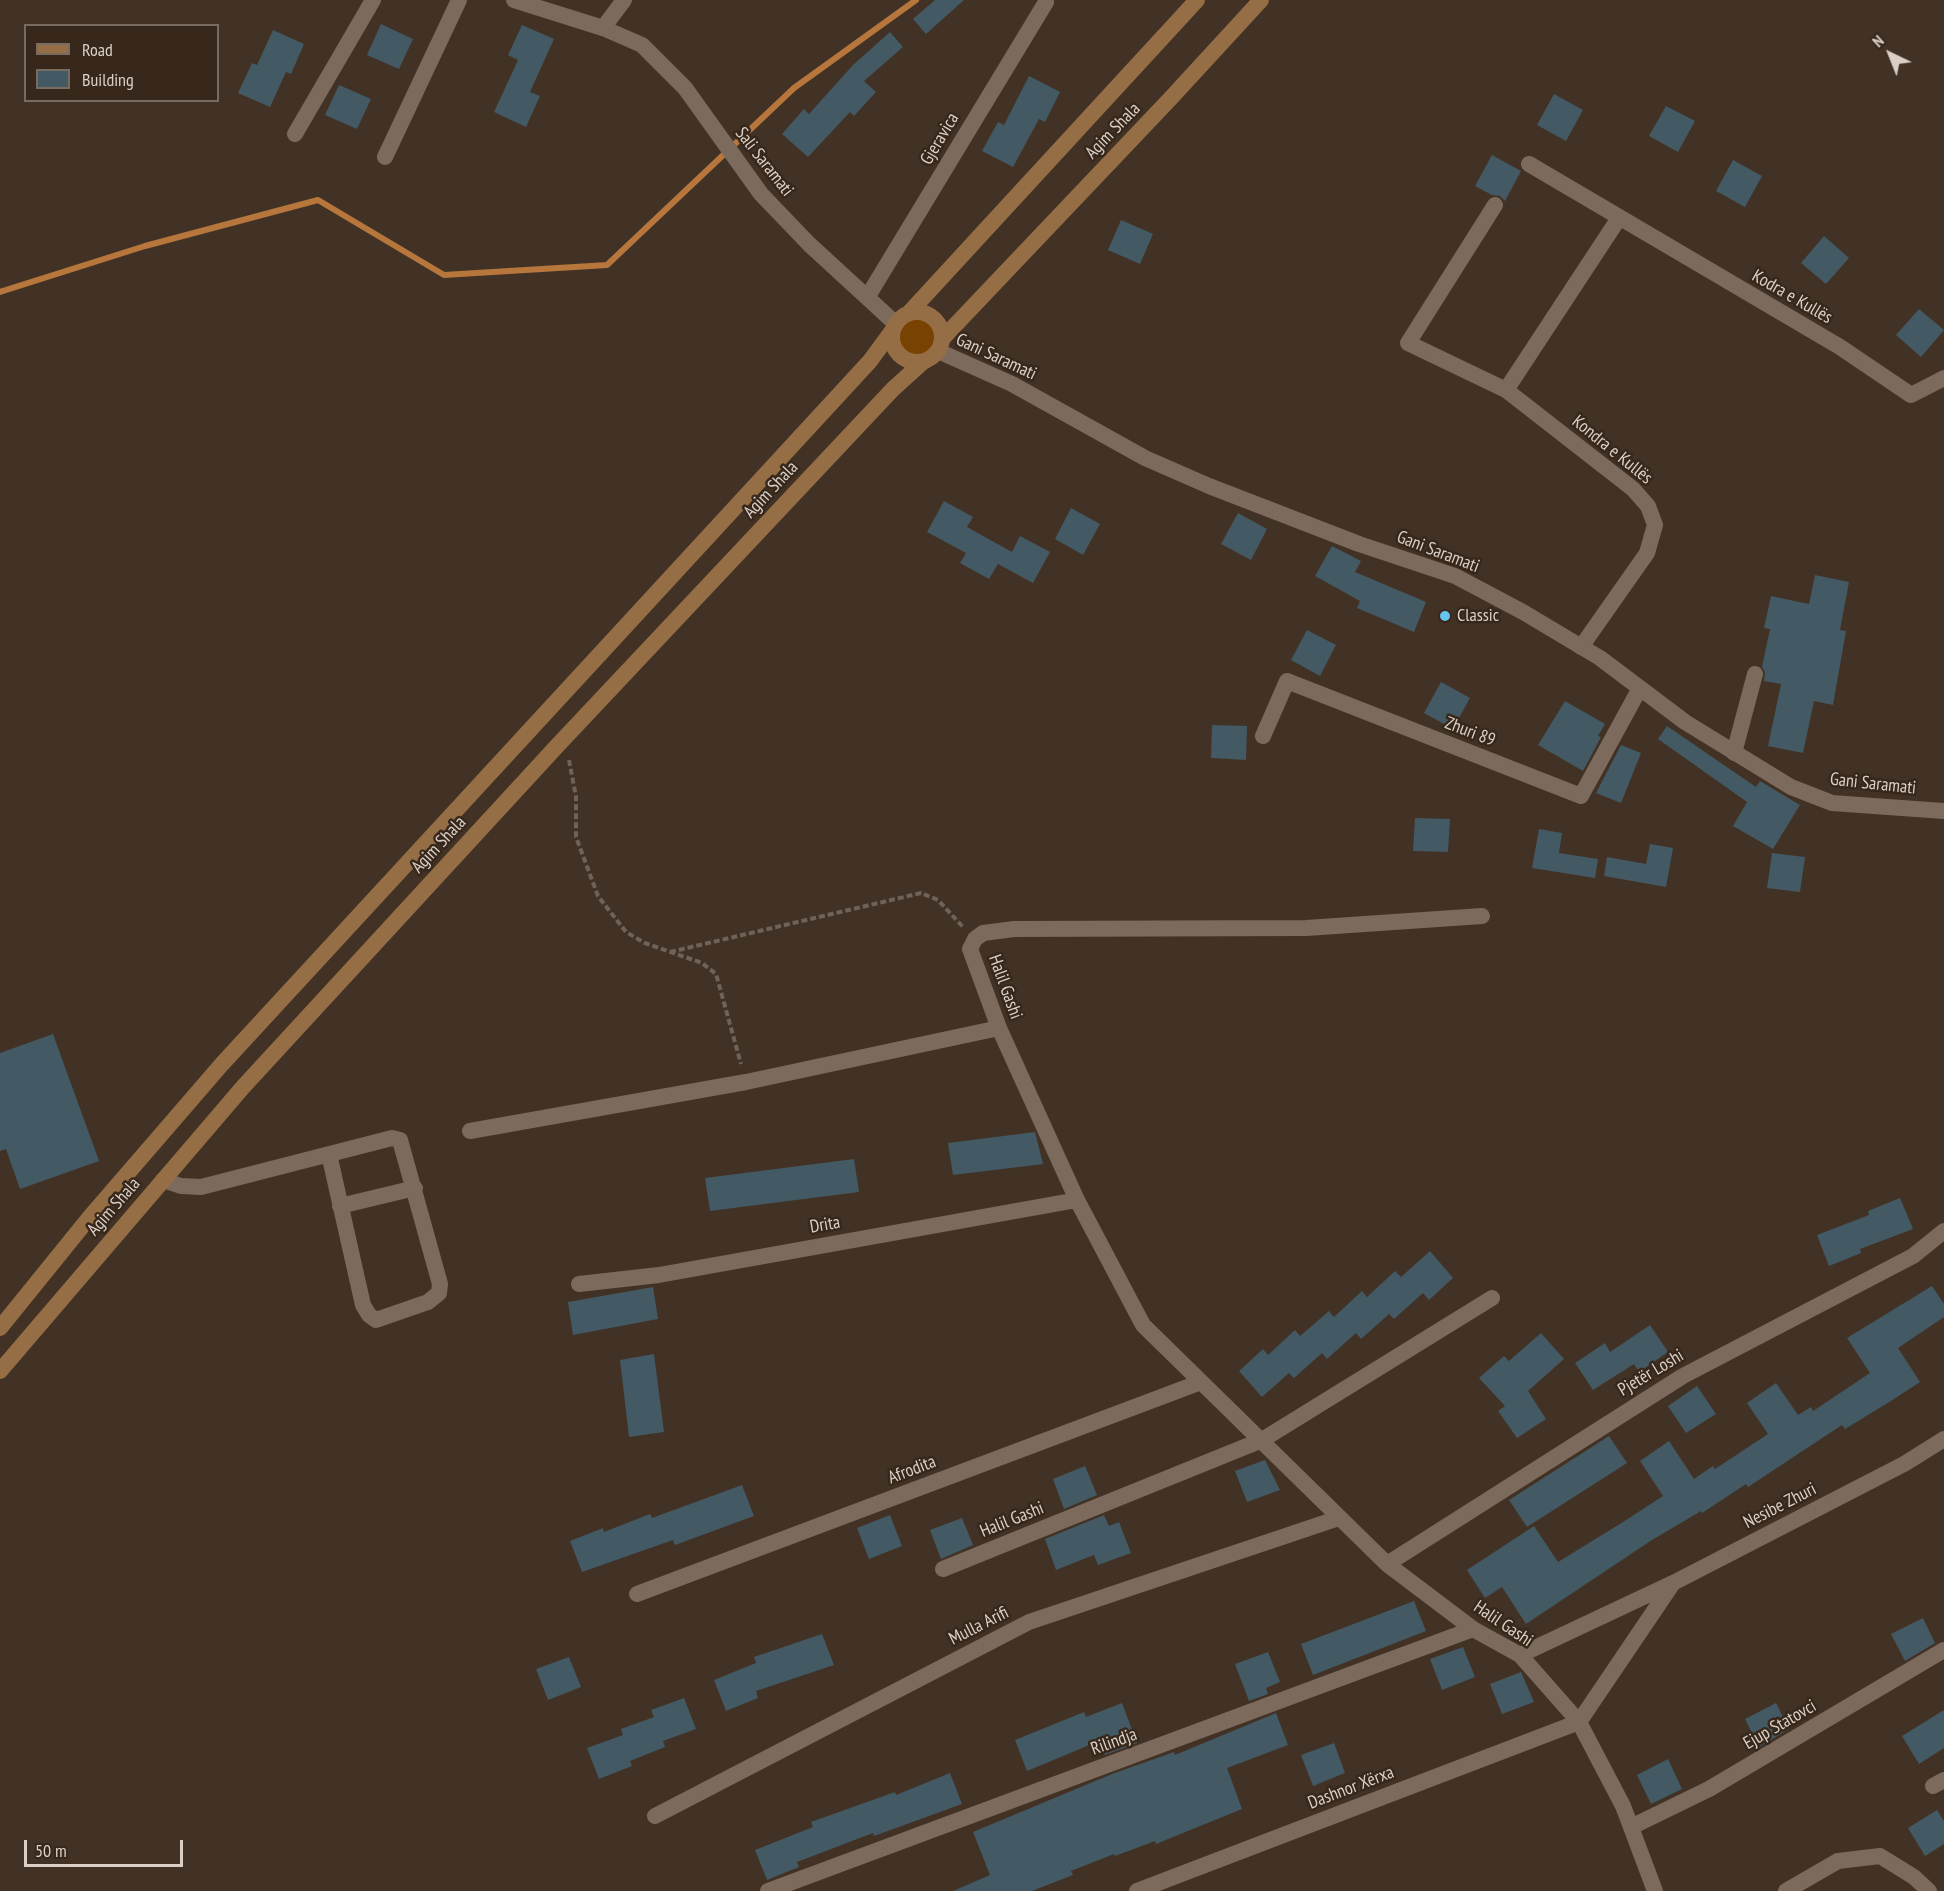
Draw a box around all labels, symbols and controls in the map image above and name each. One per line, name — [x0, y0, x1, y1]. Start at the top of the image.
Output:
legend — [24, 24, 219, 102]
north arrow — [1860, 24, 1920, 84]
text: N — [1868, 31, 1888, 51]
text: Road — [82, 38, 113, 61]
text: Building — [82, 68, 134, 91]
street label: Agim Shala — [1081, 98, 1145, 164]
street label: Gjeravica — [916, 109, 964, 169]
street label: Sali Saramati — [730, 123, 798, 201]
street label: Kodra e Kullës — [1748, 265, 1836, 329]
street label: Gani Saramati — [952, 329, 1040, 385]
street label: Kondra e Kullës — [1567, 411, 1657, 489]
street label: Agim Shala — [739, 457, 803, 523]
street label: Gani Saramati — [1394, 526, 1482, 578]
place label: Classic — [1457, 605, 1499, 627]
marker: Classic — [1438, 609, 1452, 623]
street label: Zhuri 89 — [1442, 713, 1498, 751]
street label: Gani Saramati — [1829, 769, 1917, 799]
street label: Agim Shala — [407, 812, 471, 878]
street label: Halil Gashi — [983, 952, 1027, 1022]
street label: Agim Shala — [83, 1174, 145, 1240]
street label: Drita — [808, 1212, 842, 1238]
street label: Pjetër Loshi — [1614, 1345, 1688, 1401]
street label: Afrodita — [885, 1451, 939, 1489]
street label: Nesibe Zhuri — [1740, 1479, 1820, 1533]
street label: Halil Gashi — [977, 1497, 1047, 1543]
street label: Halil Gashi — [1469, 1596, 1537, 1652]
street label: Mulla Arifi — [946, 1602, 1012, 1650]
street label: Ejup Statovci — [1740, 1695, 1820, 1755]
street label: Rilindja — [1088, 1724, 1140, 1760]
street label: Dashnor Xërxa — [1305, 1762, 1397, 1814]
scale bar — [27, 1828, 186, 1866]
text: 50 m — [35, 1839, 67, 1862]

